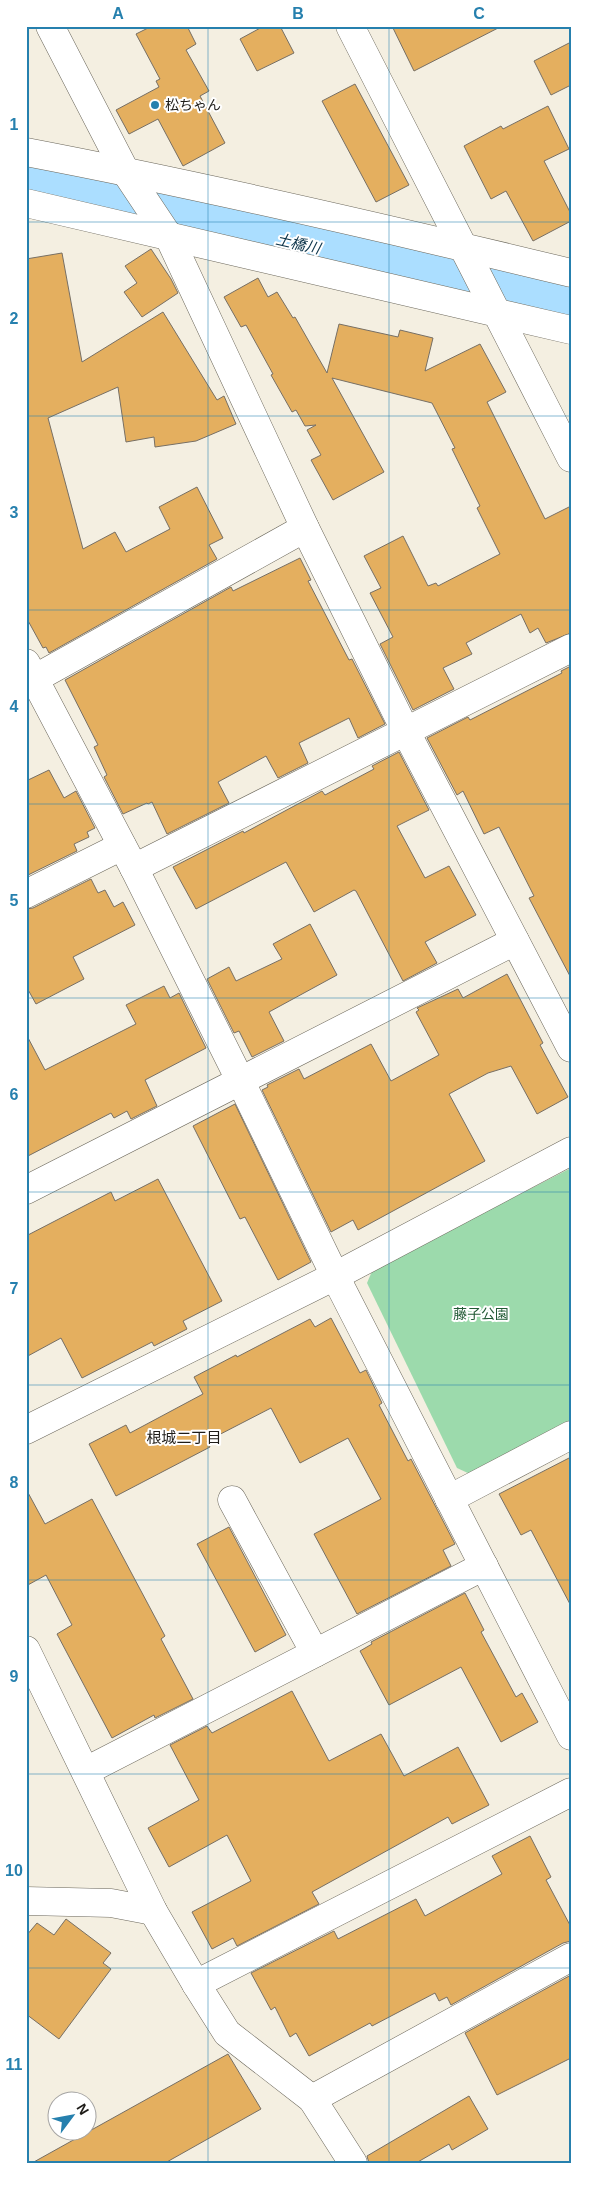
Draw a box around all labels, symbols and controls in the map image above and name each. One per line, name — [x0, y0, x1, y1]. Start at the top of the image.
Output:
text: A — [112, 5, 124, 22]
text: B — [292, 5, 304, 22]
text: C — [473, 5, 485, 22]
place label: 松ちゃん — [165, 97, 221, 113]
marker: 松ちゃん — [149, 99, 161, 111]
text: 1 — [10, 116, 19, 133]
water label: 土橋川 — [274, 230, 324, 257]
text: 2 — [10, 310, 19, 327]
text: 3 — [10, 504, 19, 521]
text: 4 — [10, 698, 19, 715]
text: 5 — [10, 892, 19, 909]
text: 6 — [10, 1086, 19, 1103]
text: 7 — [10, 1280, 19, 1297]
park label: 藤子公園 — [453, 1306, 509, 1322]
district label: 根城二丁目 — [146, 1429, 222, 1446]
text: 8 — [10, 1474, 19, 1491]
text: 9 — [10, 1668, 19, 1685]
text: 10 — [5, 1862, 23, 1879]
text: 11 — [6, 2056, 23, 2073]
north arrow — [48, 2092, 98, 2142]
text: N — [74, 2101, 92, 2118]

